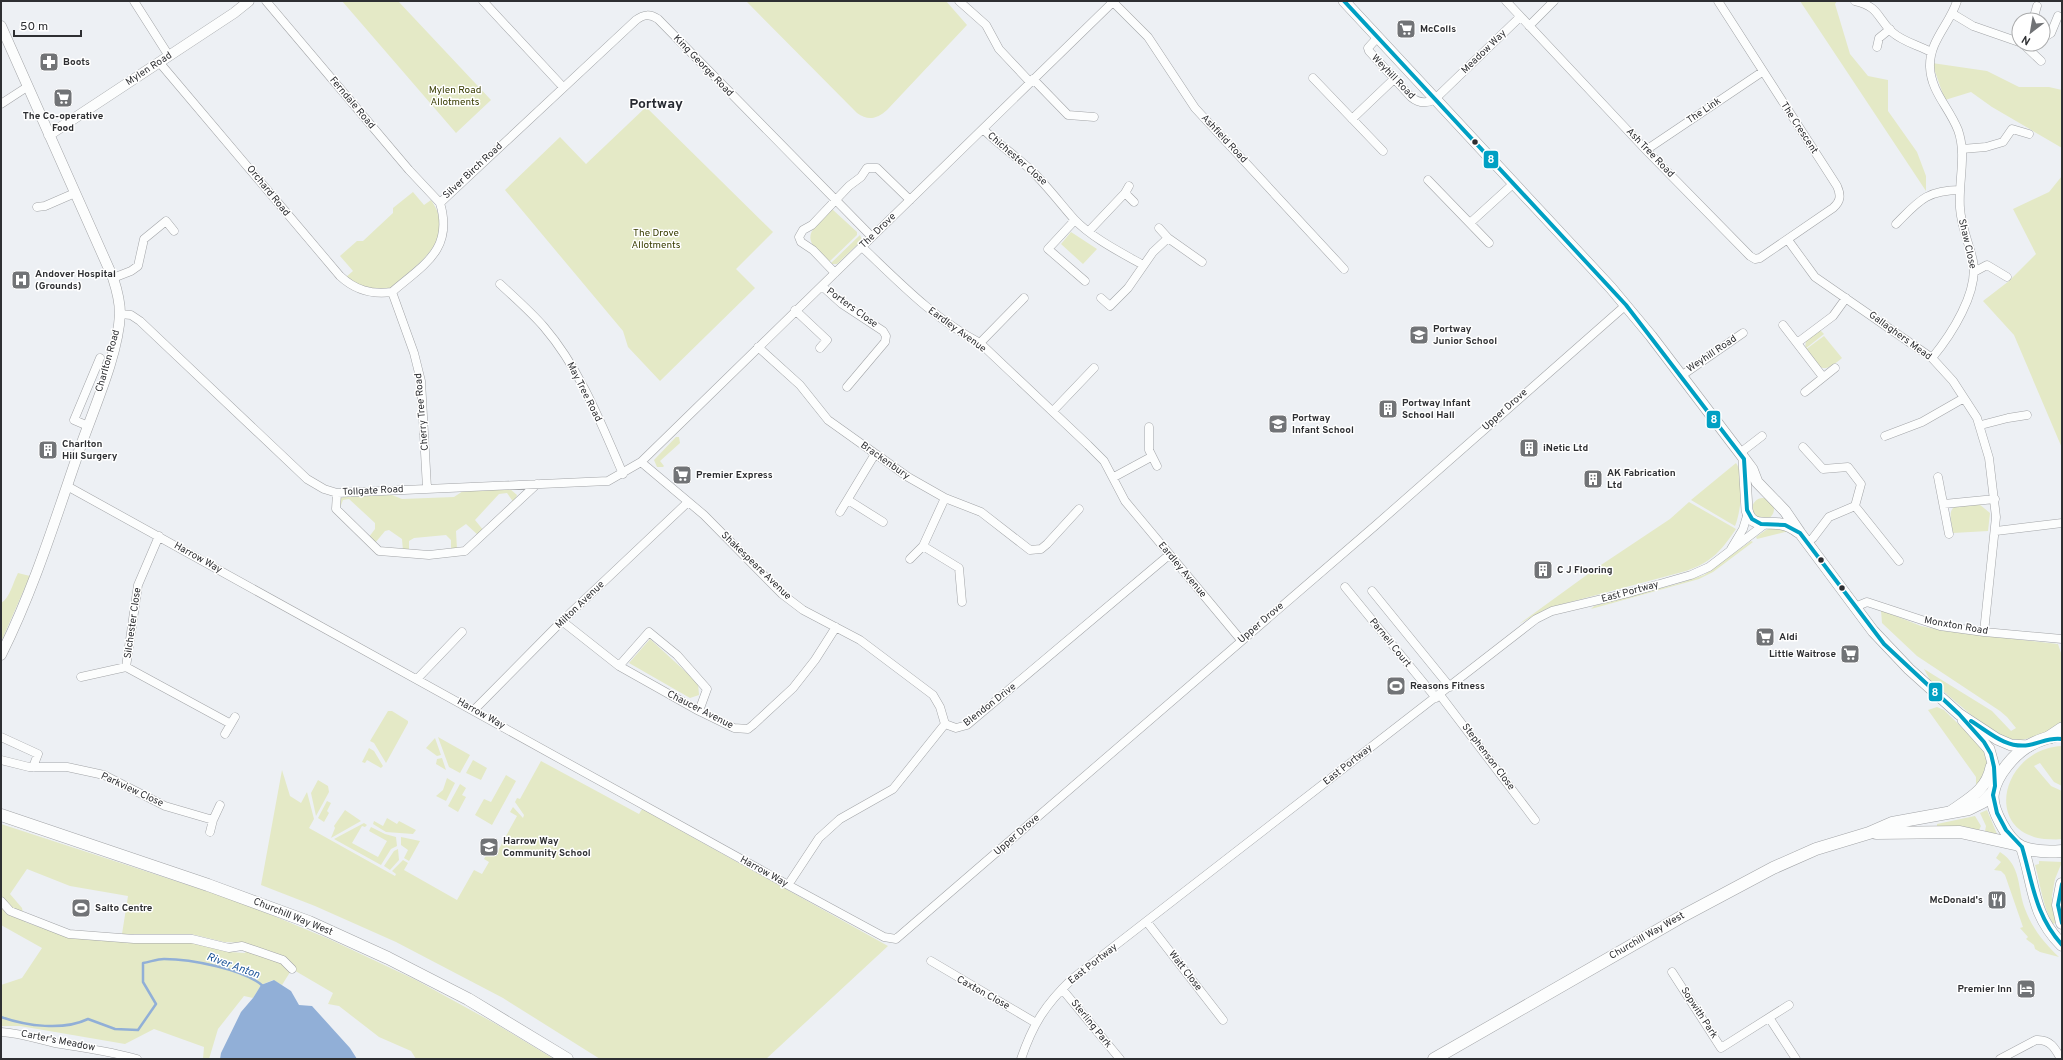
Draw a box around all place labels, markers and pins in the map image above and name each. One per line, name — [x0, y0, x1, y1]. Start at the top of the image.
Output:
supermarket icon: McColls — [1395, 18, 1417, 40]
place label: McColls — [1420, 23, 1456, 36]
pharmacy icon: Boots — [38, 51, 60, 73]
place label: Boots — [63, 56, 90, 69]
supermarket icon: The Co-operative Food — [52, 87, 74, 109]
place label: The Co-operative Food — [23, 110, 104, 135]
unlabelled marker — [1470, 137, 1480, 147]
place label: Andover Hospital (Grounds) — [35, 268, 116, 293]
hospital icon: Andover Hospital (Grounds) — [10, 269, 32, 291]
place label: Portway Junior School — [1433, 323, 1497, 348]
school or university icon: Portway Junior School — [1408, 324, 1430, 346]
place label: Portway Infant School Hall — [1402, 397, 1471, 422]
building icon: Portway Infant School Hall — [1377, 398, 1399, 420]
place label: Portway Infant School — [1292, 412, 1354, 437]
school or university icon: Portway Infant School — [1267, 413, 1289, 435]
building icon: iNetic Ltd — [1518, 437, 1540, 459]
place label: Charlton Hill Surgery — [62, 438, 118, 463]
building icon: Charlton Hill Surgery — [37, 439, 59, 461]
place label: iNetic Ltd — [1543, 442, 1588, 455]
supermarket icon: Premier Express — [671, 464, 693, 486]
place label: AK Fabrication Ltd — [1607, 467, 1676, 492]
building icon: AK Fabrication Ltd — [1582, 468, 1604, 490]
place label: Premier Express — [696, 469, 773, 482]
unlabelled marker — [1816, 555, 1826, 565]
building icon: C J Flooring — [1532, 559, 1554, 581]
place label: C J Flooring — [1557, 564, 1613, 577]
unlabelled marker — [1837, 583, 1847, 593]
supermarket icon: Aldi — [1754, 626, 1776, 648]
place label: Aldi — [1779, 631, 1798, 644]
supermarket icon: Little Waitrose — [1839, 643, 1861, 665]
place label: Little Waitrose — [1769, 648, 1836, 661]
sports icon: Reasons Fitness — [1385, 675, 1407, 697]
place label: Reasons Fitness — [1410, 680, 1485, 693]
place label: Harrow Way Community School — [503, 835, 591, 860]
school or university icon: Harrow Way Community School — [478, 836, 500, 858]
restaurant icon: McDonald's — [1986, 889, 2008, 911]
place label: McDonald's — [1929, 894, 1983, 907]
sports icon: Salto Centre — [70, 897, 92, 919]
place label: Salto Centre — [95, 902, 153, 915]
hotel icon: Premier Inn — [2015, 978, 2037, 1000]
place label: Premier Inn — [1957, 983, 2012, 996]

